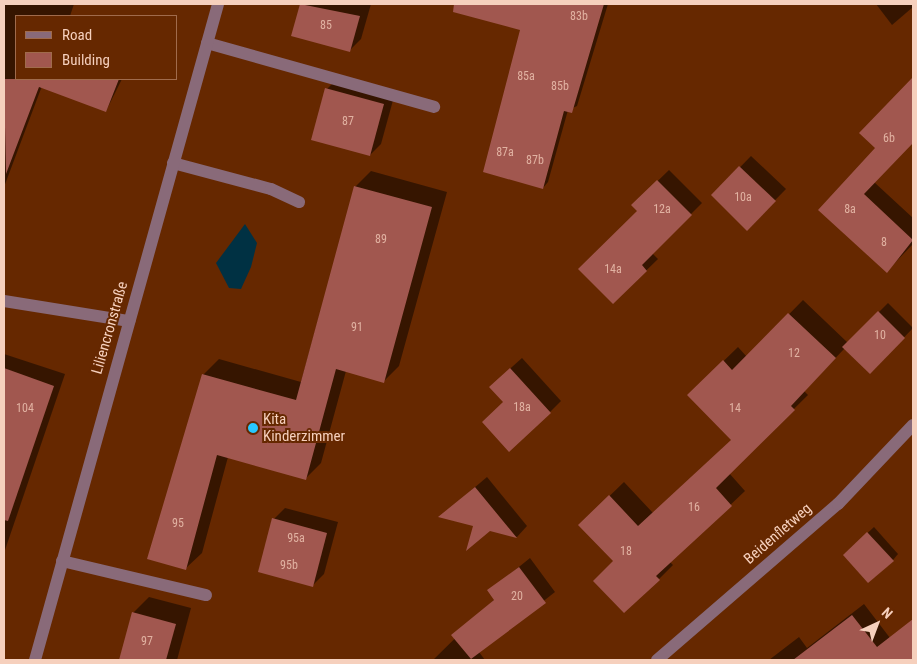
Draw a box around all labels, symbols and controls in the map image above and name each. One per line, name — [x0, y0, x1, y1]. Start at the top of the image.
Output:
house number: 83b — [570, 10, 588, 24]
legend — [15, 15, 178, 80]
house number: 85 — [320, 19, 332, 33]
text: Road — [62, 26, 92, 44]
text: Building — [62, 51, 110, 69]
house number: 85a — [517, 70, 535, 84]
house number: 85b — [551, 80, 569, 94]
house number: 87 — [342, 115, 354, 129]
house number: 6b — [883, 132, 895, 146]
house number: 87a — [496, 146, 514, 160]
house number: 87b — [526, 154, 544, 168]
house number: 10a — [734, 191, 752, 205]
house number: 12a — [653, 203, 671, 217]
house number: 8a — [844, 203, 856, 217]
house number: 89 — [375, 233, 387, 247]
house number: 8 — [881, 236, 887, 250]
house number: 14a — [604, 263, 622, 277]
street label: Liliencronstraße — [88, 280, 132, 376]
house number: 91 — [351, 321, 363, 335]
house number: 10 — [874, 329, 886, 343]
house number: 12 — [788, 347, 800, 361]
house number: 18a — [513, 401, 531, 415]
house number: 104 — [16, 402, 34, 416]
house number: 14 — [729, 402, 741, 416]
place label: Kita Kinderzimmer — [263, 410, 345, 445]
marker: Kita Kinderzimmer — [247, 422, 259, 434]
street label: Beidenfletweg — [741, 500, 815, 568]
house number: 16 — [688, 501, 700, 515]
house number: 95 — [172, 517, 184, 531]
house number: 95a — [287, 532, 305, 546]
house number: 18 — [620, 545, 632, 559]
house number: 95b — [280, 559, 298, 573]
house number: 20 — [511, 590, 523, 604]
north arrow — [852, 599, 902, 649]
text: N — [879, 604, 896, 622]
house number: 97 — [141, 635, 153, 649]

